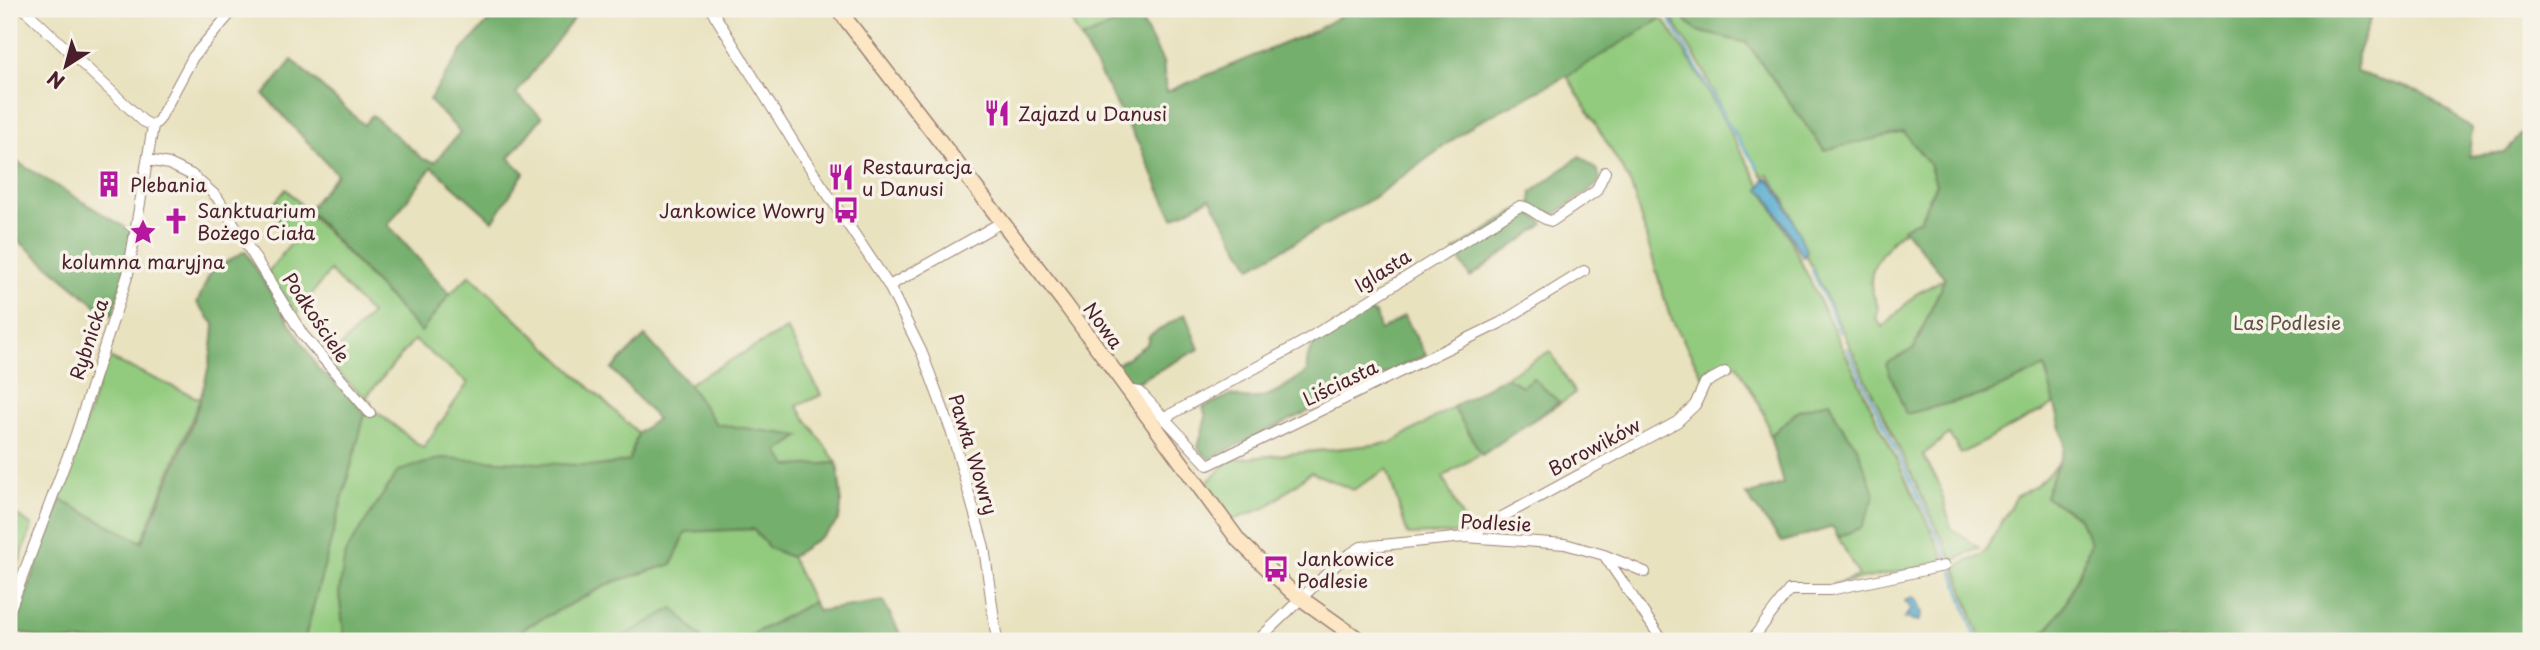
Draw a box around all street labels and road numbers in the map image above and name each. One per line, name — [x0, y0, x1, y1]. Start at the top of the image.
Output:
street label: Iglasta — [1348, 242, 1416, 298]
street label: Podkościele — [277, 266, 357, 368]
street label: Rybnicka — [62, 295, 114, 383]
street label: Nowa — [1078, 296, 1131, 354]
street label: Liściasta — [1298, 351, 1383, 412]
street label: Pawła Wowry — [942, 390, 1006, 518]
street label: Borowików — [1543, 410, 1645, 482]
street label: Podlesie — [1460, 506, 1532, 538]

